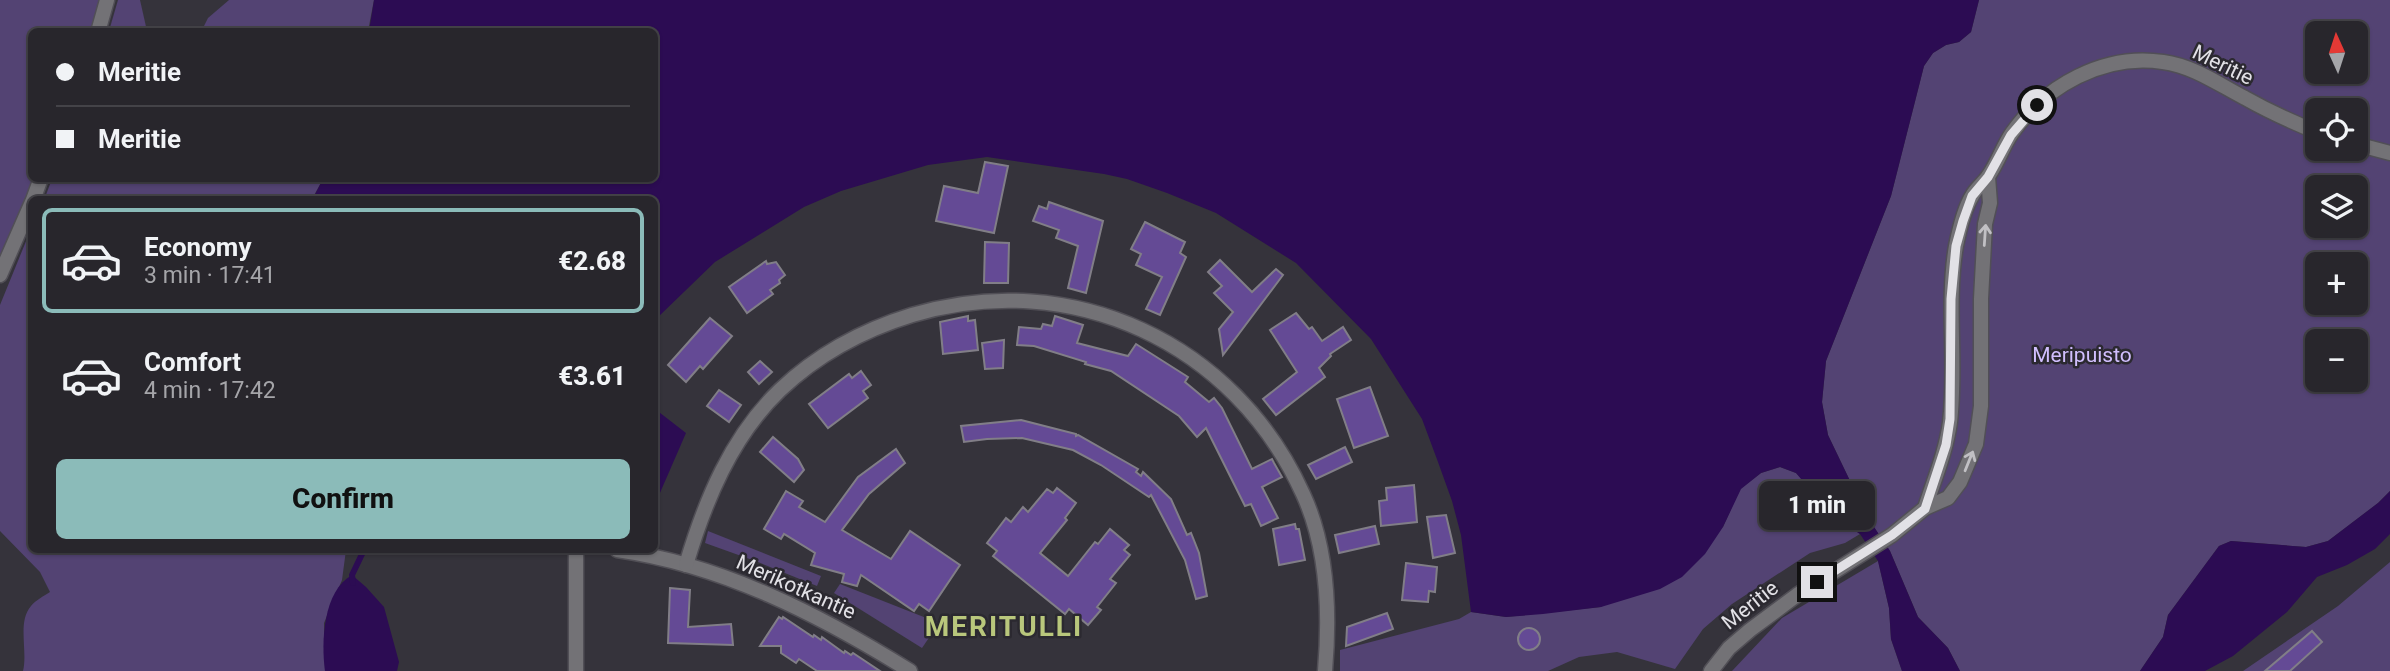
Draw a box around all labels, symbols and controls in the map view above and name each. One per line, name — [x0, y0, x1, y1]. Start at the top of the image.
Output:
north arrow — [2305, 21, 2368, 84]
map controls — [2305, 21, 2368, 392]
street label: Meritie — [2189, 40, 2257, 90]
text: Meritie — [98, 57, 181, 87]
route start — [2021, 89, 2053, 121]
button: locate — [2305, 98, 2368, 161]
text: Meritie — [98, 124, 181, 154]
button: layers — [2305, 175, 2368, 238]
one-way arrow — [1979, 224, 1992, 247]
icon: car — [60, 229, 123, 292]
text: Economy — [144, 232, 251, 262]
text: €2.68 — [558, 246, 626, 276]
button: + — [2305, 252, 2368, 315]
text: 3 min · 17:41 — [144, 262, 276, 289]
button: − — [2305, 329, 2368, 392]
park label: Meripuisto — [2032, 343, 2132, 367]
icon: car — [60, 344, 123, 407]
text: Comfort — [144, 347, 241, 377]
text: €3.61 — [558, 361, 626, 391]
text: 4 min · 17:42 — [144, 377, 276, 404]
one-way arrow — [1964, 450, 1977, 472]
button: Confirm — [56, 459, 630, 539]
callout: 1 min — [1759, 480, 1875, 530]
text: 1 min — [1788, 492, 1846, 519]
street label: Merikotkantie — [733, 550, 859, 624]
route end — [1801, 566, 1833, 598]
street label: Meritie — [1717, 576, 1783, 634]
district label: MERITULLI — [925, 610, 1083, 643]

